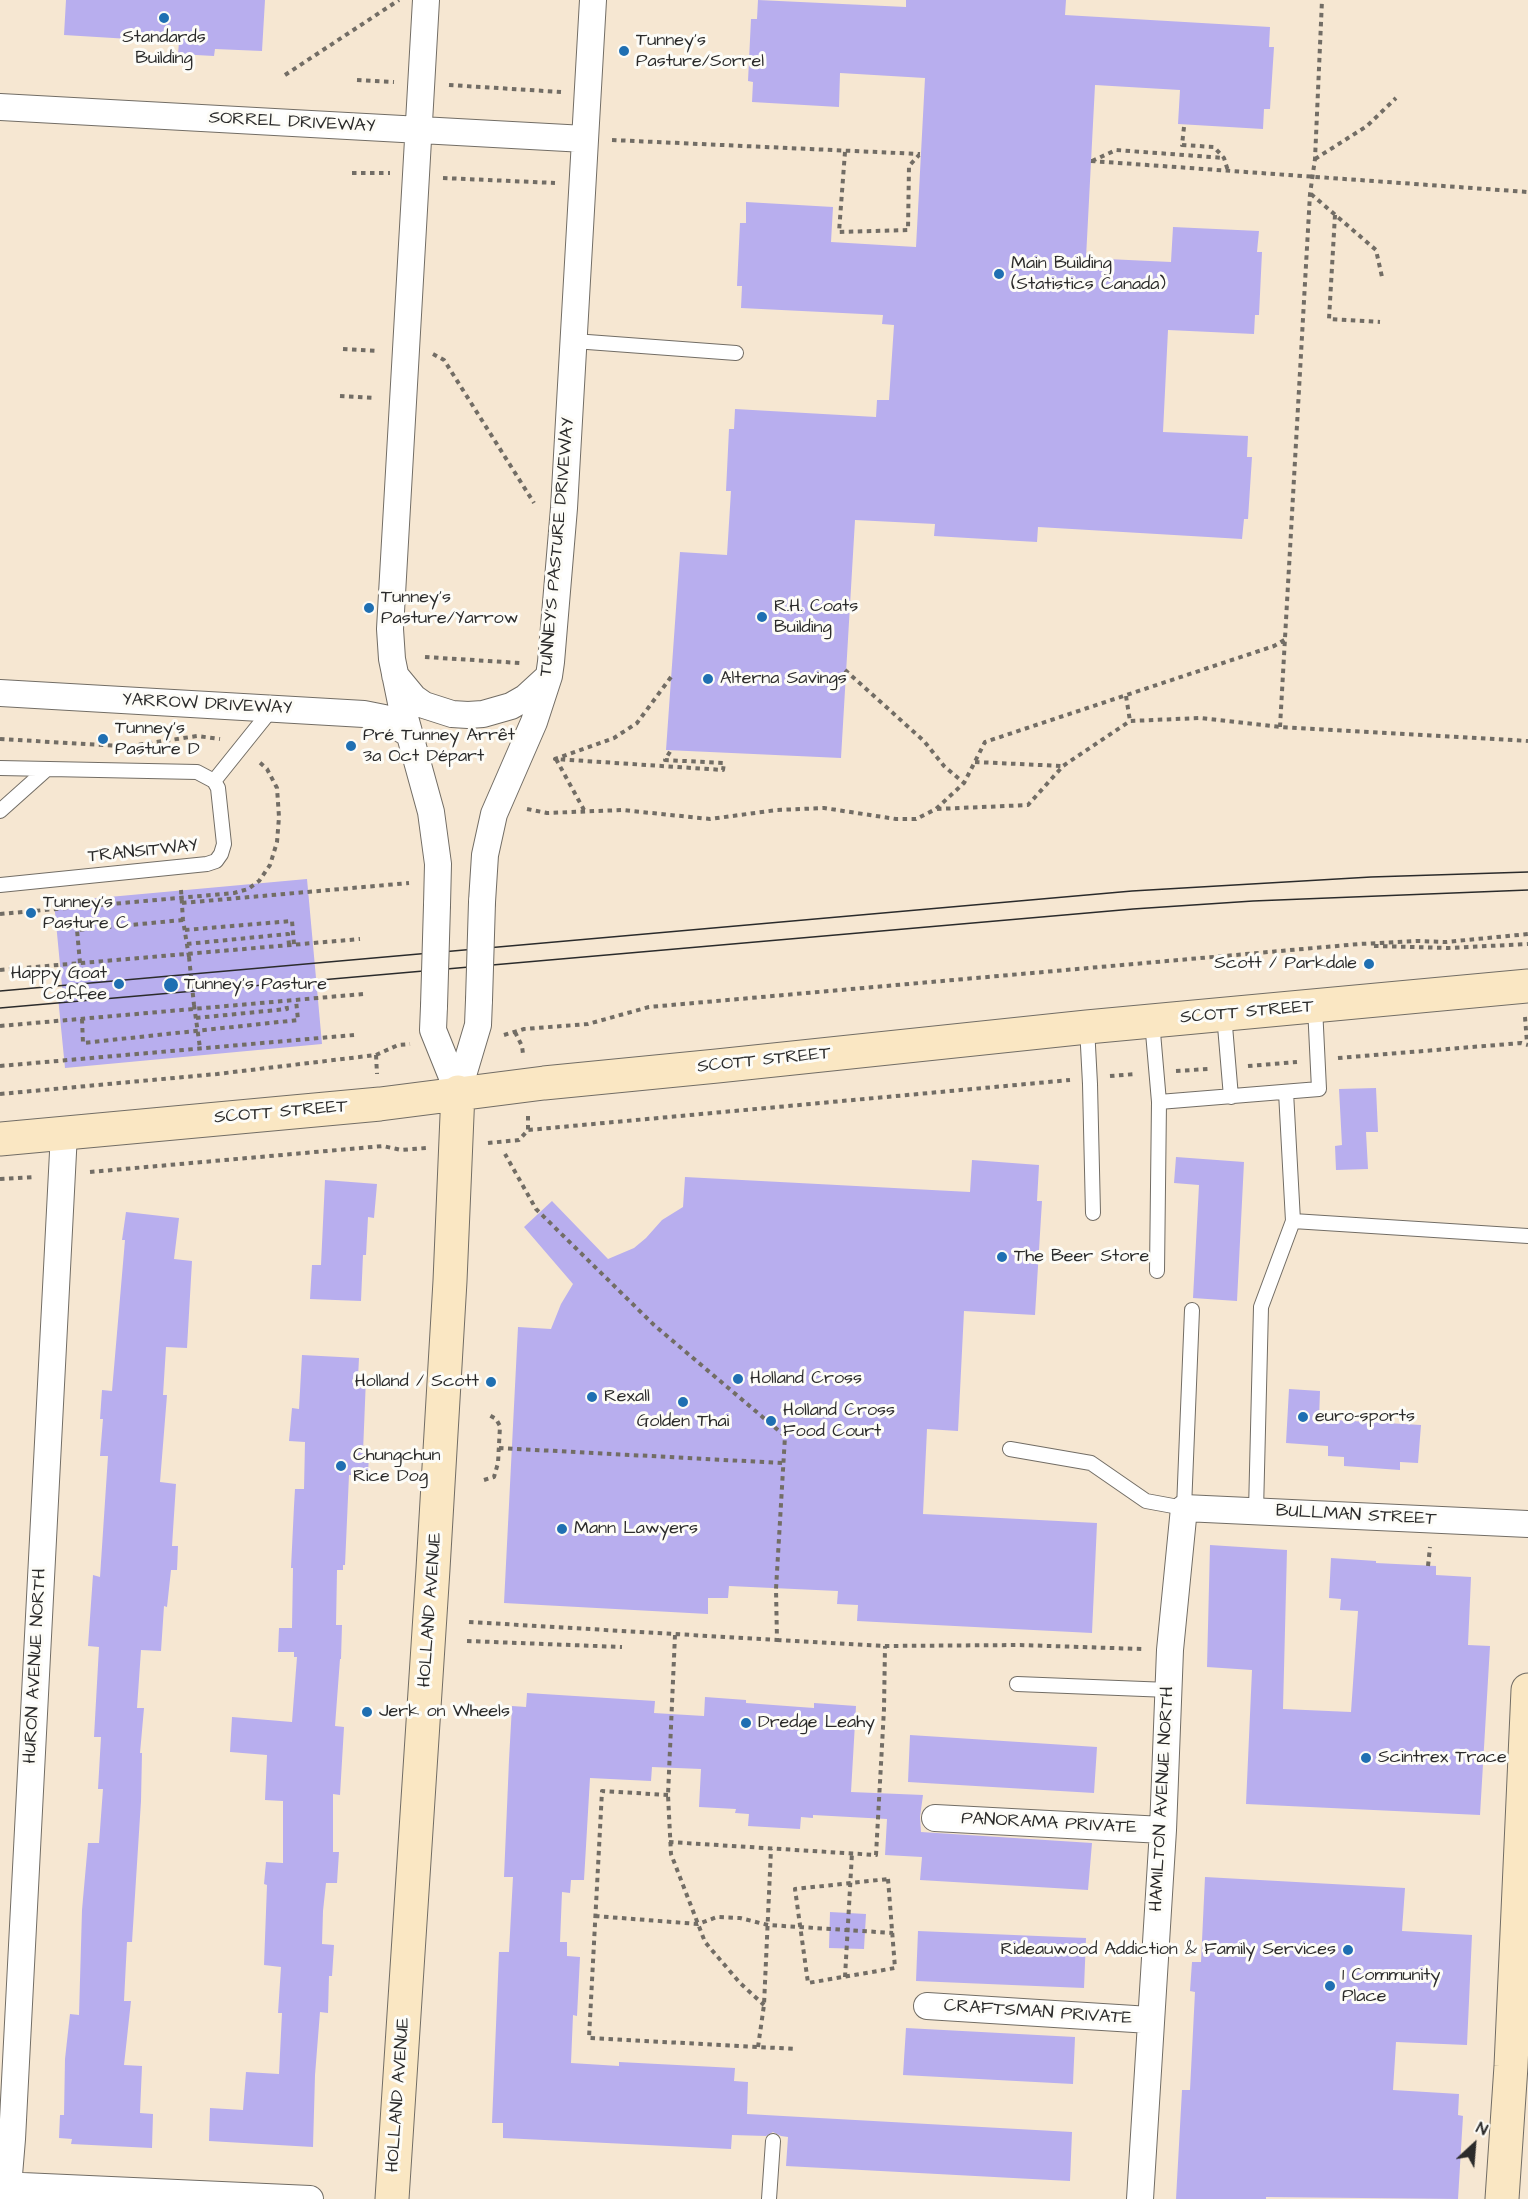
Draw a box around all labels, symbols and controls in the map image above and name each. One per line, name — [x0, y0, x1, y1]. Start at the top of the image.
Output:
marker: Standards Building — [157, 11, 171, 25]
place label: Standards Building — [122, 27, 206, 70]
place label: Tunney's Pasture/Sorrel — [636, 30, 764, 72]
marker: Tunney's Pasture/Sorrel — [617, 44, 631, 58]
street label: SORREL DRIVEWAY — [208, 108, 376, 138]
place label: Main Building (Statistics Canada) — [1011, 253, 1166, 296]
marker: Main Building (Statistics Canada) — [992, 267, 1006, 281]
street label: TUNNEY'S PASTURE DRIVEWAY — [536, 417, 580, 677]
place label: Tunney's Pasture/Yarrow — [381, 587, 518, 630]
place label: R.H. Coats Building — [774, 596, 858, 638]
marker: Tunney's Pasture/Yarrow — [362, 601, 376, 615]
marker: R.H. Coats Building — [755, 610, 769, 624]
place label: Alterna Savings — [720, 668, 847, 690]
marker: Alterna Savings — [701, 672, 715, 686]
street label: YARROW DRIVEWAY — [121, 690, 293, 720]
place label: Tunney's Pasture D — [115, 718, 200, 760]
place label: Pré Tunney Arrêt 3a Oct Départ — [363, 725, 515, 768]
marker: Tunney's Pasture D — [96, 732, 110, 746]
marker: Pré Tunney Arrêt 3a Oct Départ — [344, 739, 358, 753]
street label: TRANSITWAY — [87, 835, 199, 869]
place label: Tunney's Pasture C — [43, 892, 129, 934]
marker: Tunney's Pasture C — [24, 906, 38, 920]
place label: Scott / Parkdale — [1214, 953, 1357, 975]
marker: Scott / Parkdale — [1362, 957, 1376, 971]
place label: Happy Goat Coffee — [11, 963, 107, 1006]
place label: Tunney's Pasture — [184, 974, 327, 996]
marker: Tunney's Pasture — [162, 976, 180, 994]
marker: Happy Goat Coffee — [112, 977, 126, 991]
street label: SCOTT STREET — [1179, 996, 1315, 1030]
street label: SCOTT STREET — [696, 1043, 832, 1079]
street label: SCOTT STREET — [213, 1096, 349, 1130]
place label: The Beer Store — [1014, 1246, 1149, 1268]
marker: The Beer Store — [995, 1250, 1009, 1264]
place label: Holland Cross — [750, 1368, 862, 1390]
place label: Holland / Scott — [355, 1371, 479, 1393]
marker: Holland Cross — [731, 1372, 745, 1386]
marker: Holland / Scott — [484, 1375, 498, 1389]
place label: Rexall — [604, 1386, 650, 1408]
marker: Rexall — [585, 1390, 599, 1404]
marker: Golden Thai — [676, 1395, 690, 1409]
place label: Holland Cross Food Court — [783, 1400, 895, 1442]
place label: euro-sports — [1315, 1406, 1415, 1428]
marker: euro-sports — [1296, 1410, 1310, 1424]
place label: Golden Thai — [637, 1411, 729, 1433]
marker: Holland Cross Food Court — [764, 1414, 778, 1428]
place label: Chungchun Rice Dog — [353, 1445, 441, 1488]
marker: Chungchun Rice Dog — [334, 1459, 348, 1473]
street label: BULLMAN STREET — [1275, 1501, 1437, 1531]
place label: Mann Lawyers — [574, 1518, 698, 1540]
marker: Mann Lawyers — [555, 1522, 569, 1536]
street label: HOLLAND AVENUE — [415, 1532, 447, 1688]
street label: HURON AVENUE NORTH — [20, 1568, 52, 1764]
street label: HAMILTON AVENUE NORTH — [1146, 1686, 1180, 1912]
place label: Jerk on Wheels — [379, 1701, 510, 1723]
marker: Jerk on Wheels — [360, 1705, 374, 1719]
place label: Dredge Leahy — [758, 1712, 875, 1734]
marker: Dredge Leahy — [739, 1716, 753, 1730]
place label: Scintrex Trace — [1378, 1747, 1507, 1769]
marker: Scintrex Trace — [1359, 1751, 1373, 1765]
street label: PANORAMA PRIVATE — [961, 1809, 1137, 1839]
place label: Rideauwood Addiction & Family Services — [1001, 1939, 1336, 1961]
marker: Rideauwood Addiction & Family Services — [1341, 1943, 1355, 1957]
place label: 1 Community Place — [1342, 1965, 1440, 2008]
marker: 1 Community Place — [1323, 1979, 1337, 1993]
street label: CRAFTSMAN PRIVATE — [943, 1996, 1133, 2030]
street label: HOLLAND AVENUE — [383, 2017, 415, 2173]
north arrow — [1444, 2115, 1504, 2175]
text: N — [1473, 2117, 1491, 2141]

